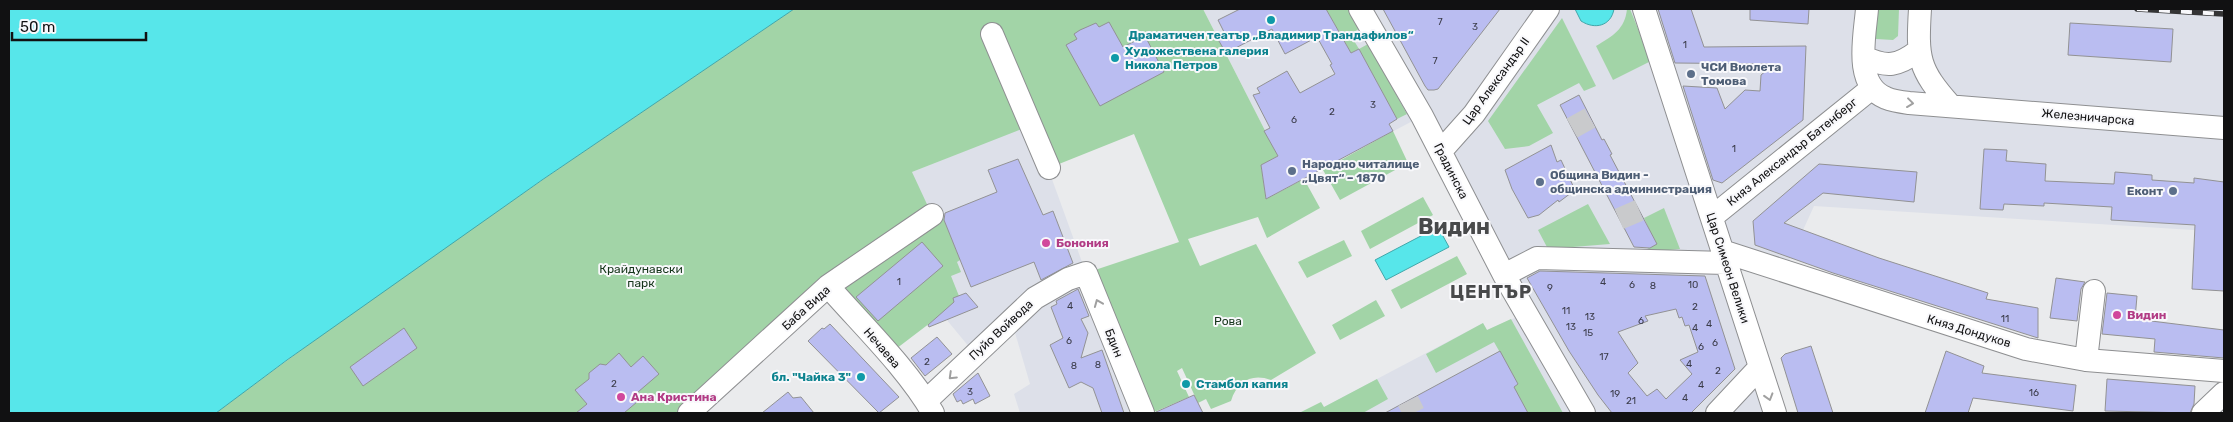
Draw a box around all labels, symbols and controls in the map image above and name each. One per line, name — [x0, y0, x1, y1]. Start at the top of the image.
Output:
scale bar — [12, 10, 146, 42]
marker: Драматичен театър „Владимир Трандафилов“ — [1265, 14, 1277, 26]
house number: 7 — [1437, 16, 1443, 28]
text: 50 m — [20, 18, 55, 36]
house number: 3 — [1472, 21, 1478, 33]
place label: Драматичен театър „Владимир Трандафилов“ — [1128, 28, 1414, 42]
street label: Цар Александър II — [1460, 35, 1532, 127]
house number: 1 — [1683, 39, 1687, 51]
place label: Художествена галерия Никола Петров — [1125, 44, 1269, 72]
marker: Художествена галерия Никола Петров — [1109, 52, 1121, 64]
house number: 7 — [1432, 55, 1438, 67]
place label: ЧСИ Виолета Томова — [1701, 60, 1781, 88]
marker: ЧСИ Виолета Томова — [1685, 68, 1697, 80]
street label: Княз Александър Батенберг — [1724, 95, 1861, 209]
one-way arrow — [1906, 97, 1914, 108]
house number: 3 — [1370, 99, 1376, 111]
house number: 2 — [1329, 106, 1335, 118]
street label: Железничарска — [2041, 106, 2135, 128]
house number: 6 — [1291, 114, 1297, 126]
street label: Градинска — [1431, 141, 1471, 201]
house number: 1 — [1732, 143, 1736, 155]
place label: Народно читалище „Цвят“ – 1870 — [1302, 157, 1419, 185]
marker: Народно читалище „Цвят“ – 1870 — [1286, 165, 1298, 177]
place label: Община Видин - общинска администрация — [1550, 168, 1712, 196]
marker: Община Видин - общинска администрация — [1534, 176, 1546, 188]
place label: Еконт — [2127, 184, 2163, 198]
marker: Еконт — [2167, 185, 2179, 197]
street label: Цар Симеон Велики — [1703, 211, 1753, 325]
district label: Видин — [1418, 213, 1490, 240]
place label: Бонония — [1056, 236, 1109, 250]
marker: Бонония — [1040, 237, 1052, 249]
park label: Крайдунавски парк — [599, 262, 683, 290]
house number: 1 — [897, 276, 901, 288]
house number: 4 — [1600, 276, 1606, 288]
house number: 6 — [1629, 279, 1635, 291]
house number: 10 — [1688, 279, 1698, 291]
house number: 8 — [1650, 280, 1656, 292]
district label: ЦЕНТЪР — [1450, 281, 1532, 303]
house number: 9 — [1547, 282, 1553, 294]
street label: Баба Вида — [779, 283, 833, 333]
street label: Пуйо Войвода — [966, 297, 1036, 363]
one-way arrow — [1094, 299, 1105, 308]
house number: 4 — [1067, 300, 1073, 312]
house number: 2 — [1692, 301, 1698, 313]
house number: 11 — [1562, 305, 1570, 317]
place label: Видин — [2127, 308, 2166, 322]
marker: Видин — [2111, 309, 2123, 321]
house number: 13 — [1585, 311, 1595, 323]
street label: Княз Дондуков — [1925, 312, 2013, 350]
house number: 11 — [2001, 313, 2009, 325]
park label: Рова — [1214, 314, 1242, 328]
house number: 6 — [1638, 315, 1644, 327]
house number: 4 — [1706, 318, 1712, 330]
house number: 13 — [1566, 321, 1576, 333]
house number: 4 — [1692, 322, 1698, 334]
street label: Нечаева — [861, 325, 903, 371]
street label: Бдин — [1102, 327, 1126, 359]
house number: 15 — [1583, 327, 1593, 339]
house number: 6 — [1066, 335, 1072, 347]
house number: 6 — [1712, 337, 1718, 349]
house number: 6 — [1698, 341, 1704, 353]
house number: 17 — [1599, 351, 1609, 363]
house number: 2 — [924, 356, 930, 368]
house number: 4 — [1686, 358, 1692, 370]
house number: 8 — [1095, 359, 1101, 371]
house number: 8 — [1071, 360, 1077, 372]
house number: 2 — [1715, 365, 1721, 377]
place label: бл. "Чайка 3" — [771, 370, 851, 384]
one-way arrow — [949, 370, 958, 379]
marker: бл. "Чайка 3" — [855, 371, 867, 383]
place label: Стамбол капия — [1196, 377, 1288, 391]
house number: 2 — [611, 378, 617, 390]
marker: Стамбол капия — [1180, 378, 1192, 390]
house number: 4 — [1698, 379, 1704, 391]
house number: 3 — [967, 386, 973, 398]
house number: 16 — [2029, 387, 2039, 399]
house number: 19 — [1610, 388, 1620, 400]
place label: Ана Кристина — [631, 390, 717, 404]
marker: Ана Кристина — [615, 391, 627, 403]
house number: 4 — [1682, 392, 1688, 404]
one-way arrow — [1764, 392, 1774, 400]
house number: 21 — [1626, 395, 1636, 407]

